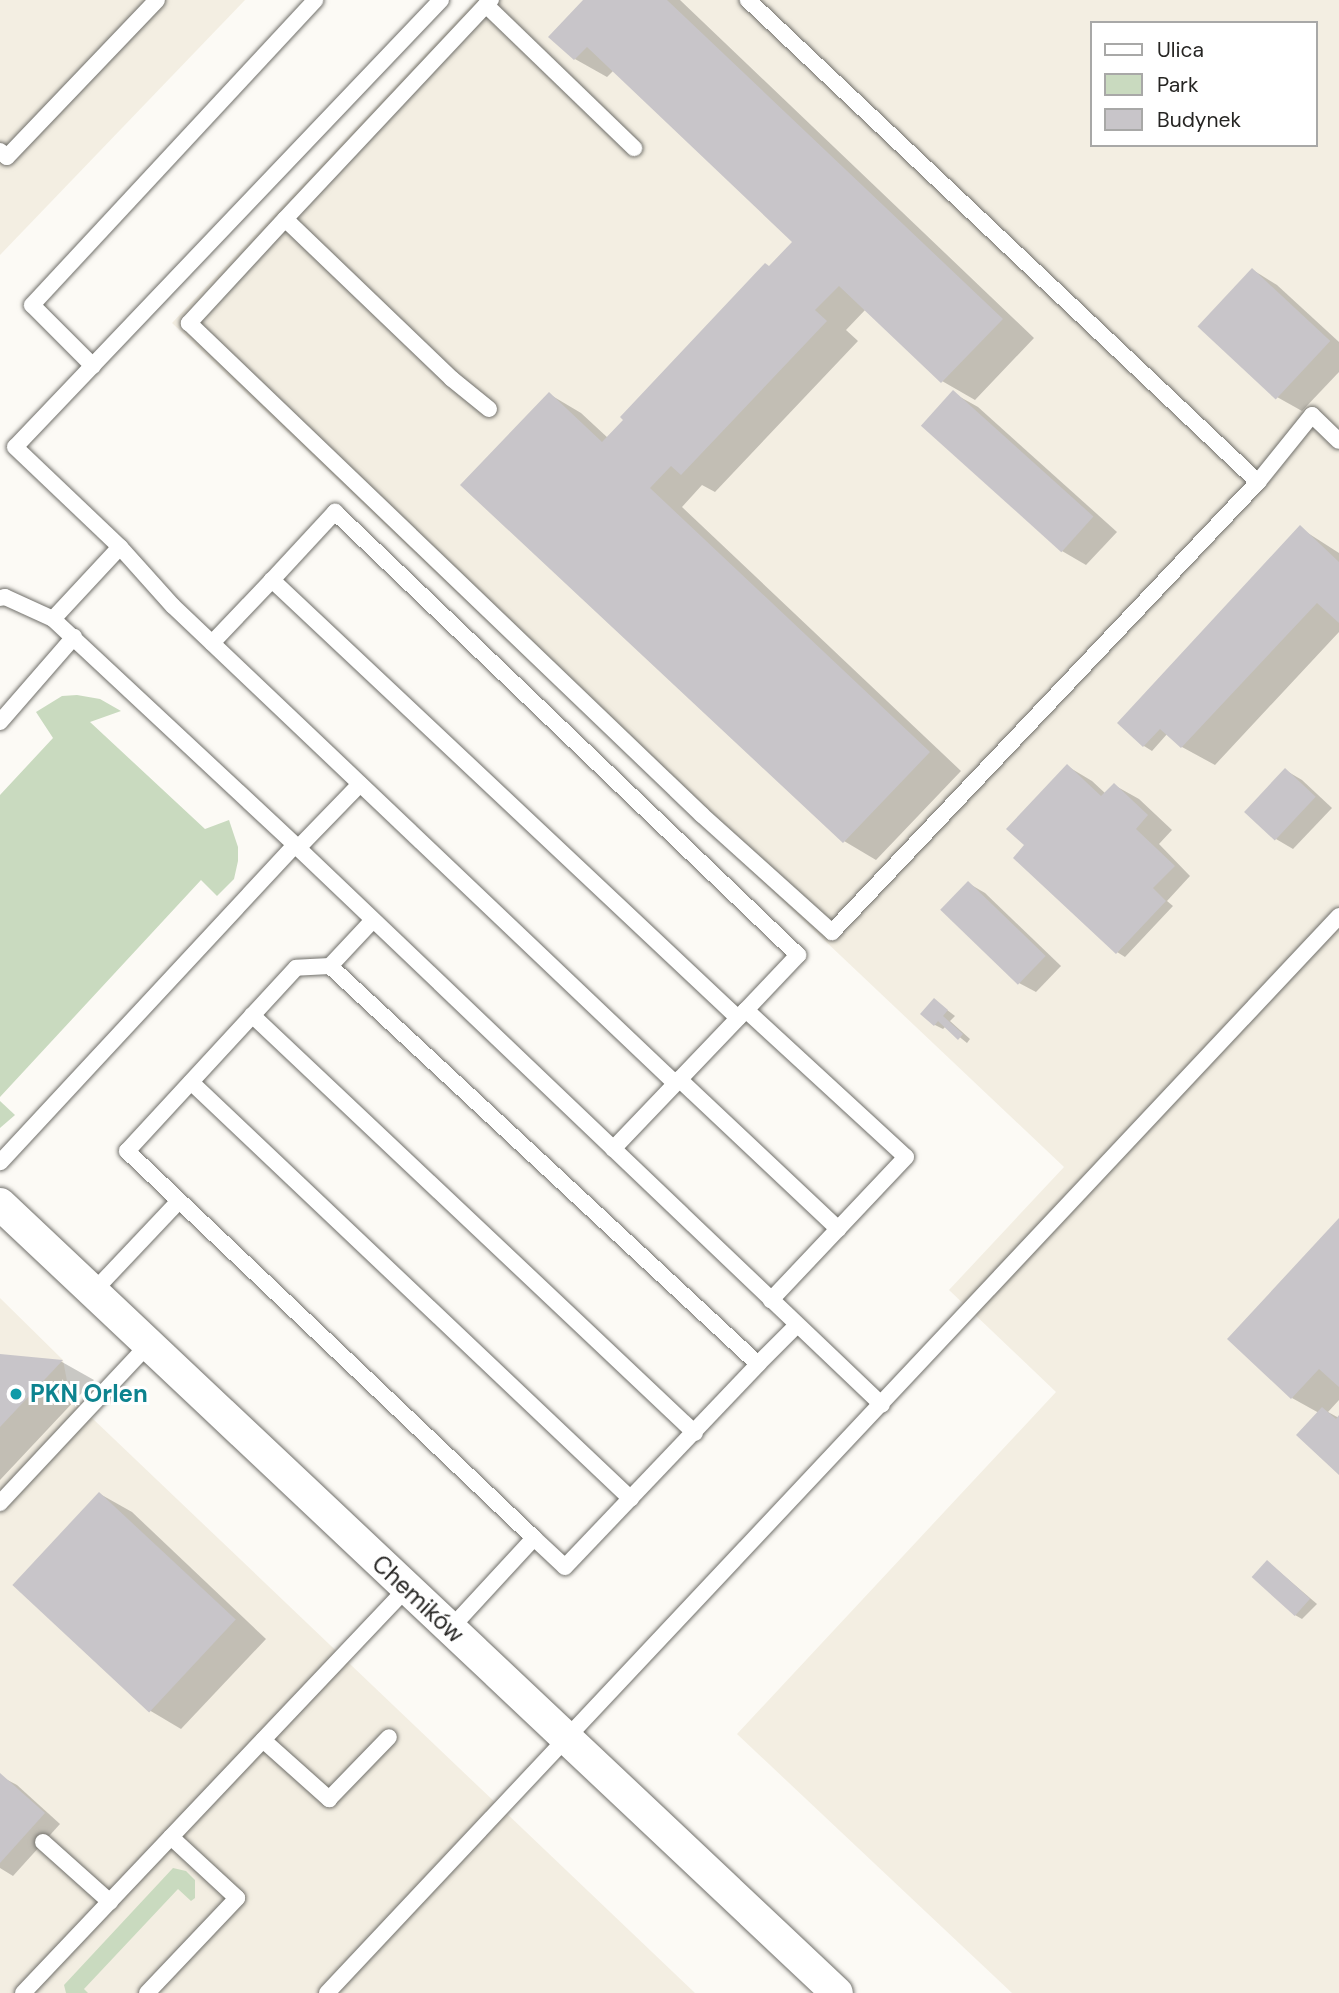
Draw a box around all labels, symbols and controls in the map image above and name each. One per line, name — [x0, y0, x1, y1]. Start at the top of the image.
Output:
legend — [1090, 21, 1318, 147]
text: Ulica — [1157, 36, 1204, 64]
text: Park — [1157, 71, 1198, 99]
text: Budynek — [1157, 106, 1241, 134]
place label: PKN Orlen — [30, 1380, 148, 1408]
marker: PKN Orlen — [8, 1386, 24, 1402]
street label: Chemików — [366, 1549, 470, 1649]

